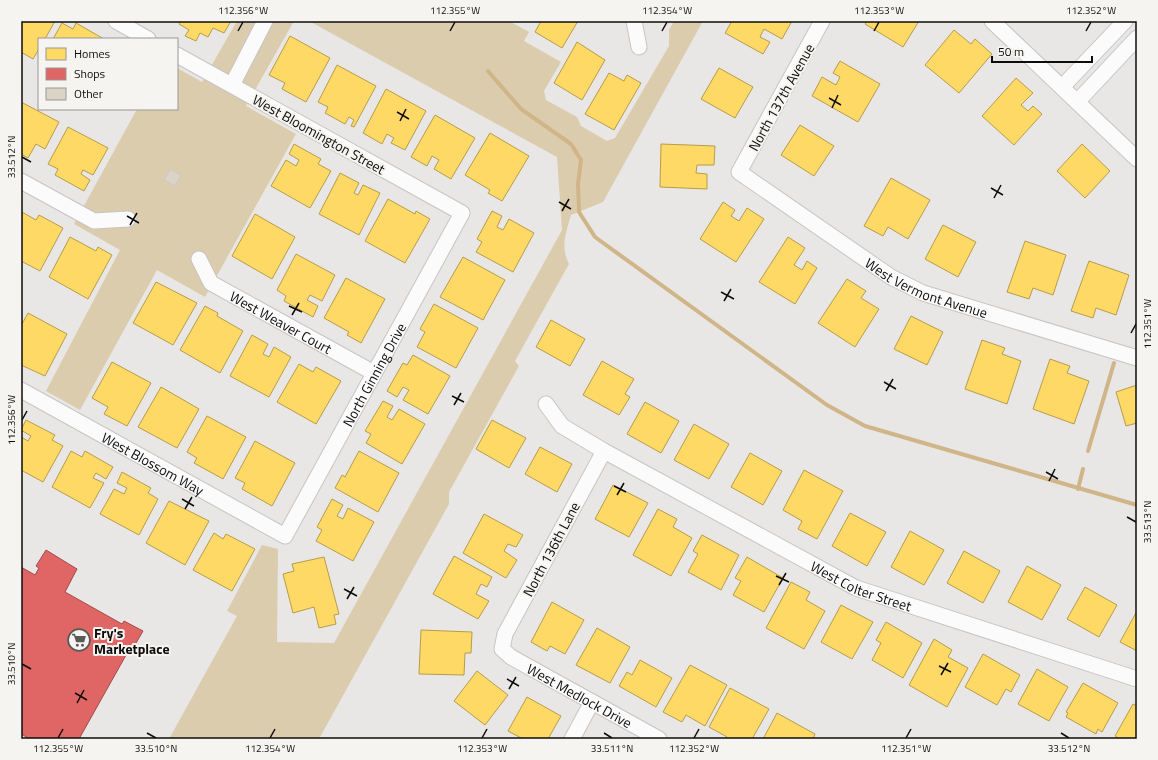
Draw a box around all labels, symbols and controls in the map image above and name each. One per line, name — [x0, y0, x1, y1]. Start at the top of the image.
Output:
text: 112.356°W — [218, 3, 268, 18]
text: 112.355°W — [430, 3, 480, 18]
text: 112.354°W — [642, 3, 692, 18]
text: 112.353°W — [854, 3, 904, 18]
text: 112.352°W — [1066, 3, 1116, 18]
legend — [38, 38, 178, 110]
scale bar — [992, 38, 1092, 64]
street label: North 137th Avenue — [743, 39, 819, 155]
text: 50 m — [998, 42, 1024, 61]
text: Homes — [74, 44, 110, 63]
text: Shops — [74, 64, 106, 83]
text: Other — [74, 84, 103, 103]
street label: West Bloomington Street — [249, 89, 389, 179]
text: 33.512°N — [4, 136, 19, 178]
street label: West Vermont Avenue — [861, 252, 990, 323]
street label: West Weaver Court — [226, 285, 336, 358]
text: 112.351°W — [1140, 299, 1155, 349]
street label: North Ginning Drive — [337, 319, 411, 430]
text: 112.356°W — [4, 395, 19, 445]
street label: West Blossom Way — [98, 426, 208, 500]
street label: North 136th Lane — [517, 498, 585, 600]
text: 33.513°N — [1140, 501, 1155, 543]
street label: West Colter Street — [807, 555, 915, 616]
place label: Fry's Marketplace — [94, 622, 170, 659]
supermarket icon: Fry's Marketplace — [66, 627, 92, 653]
text: 33.510°N — [4, 643, 19, 685]
street label: West Medlock Drive — [523, 658, 636, 733]
text: 112.355°W — [33, 741, 83, 756]
text: 33.510°N — [135, 741, 177, 756]
text: 112.354°W — [245, 741, 295, 756]
text: 112.353°W — [457, 741, 507, 756]
text: 33.511°N — [591, 741, 633, 756]
text: 112.352°W — [669, 741, 719, 756]
text: 112.351°W — [881, 741, 931, 756]
text: 33.512°N — [1048, 741, 1090, 756]

